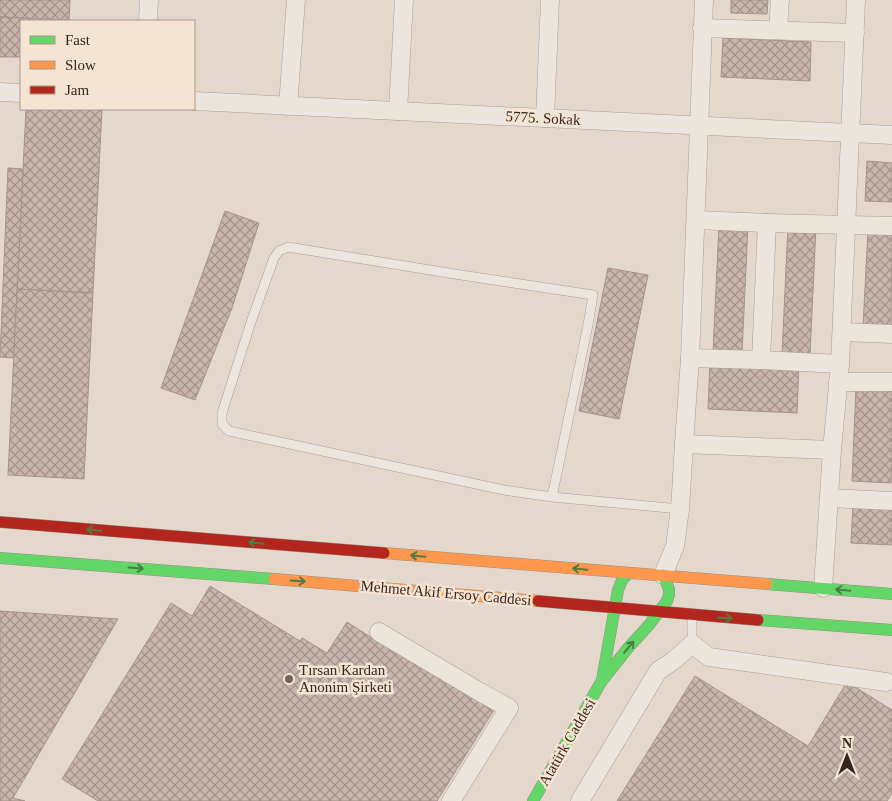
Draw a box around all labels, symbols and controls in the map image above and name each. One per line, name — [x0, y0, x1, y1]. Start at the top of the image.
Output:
legend — [20, 20, 195, 110]
text: Fast — [65, 32, 91, 48]
text: Slow — [65, 57, 96, 73]
text: Jam — [65, 82, 89, 98]
street label: 5775. Sokak — [505, 108, 581, 128]
one-way arrow — [86, 525, 102, 535]
one-way arrow — [248, 538, 264, 548]
one-way arrow — [410, 551, 426, 561]
one-way arrow — [128, 564, 144, 573]
one-way arrow — [572, 564, 588, 573]
one-way arrow — [290, 576, 306, 586]
street label: Mehmet Akif Ersoy Caddesi — [360, 578, 532, 608]
one-way arrow — [836, 585, 852, 594]
one-way arrow — [716, 613, 732, 622]
one-way arrow — [624, 640, 635, 653]
place label: Tırsan Kardan Anonim Şirketi — [299, 662, 392, 695]
marker: Tırsan Kardan Anonim Şirketi — [283, 673, 295, 685]
street label: Atatürk Caddesi — [536, 696, 598, 788]
north arrow — [822, 731, 872, 781]
text: N — [842, 736, 852, 751]

